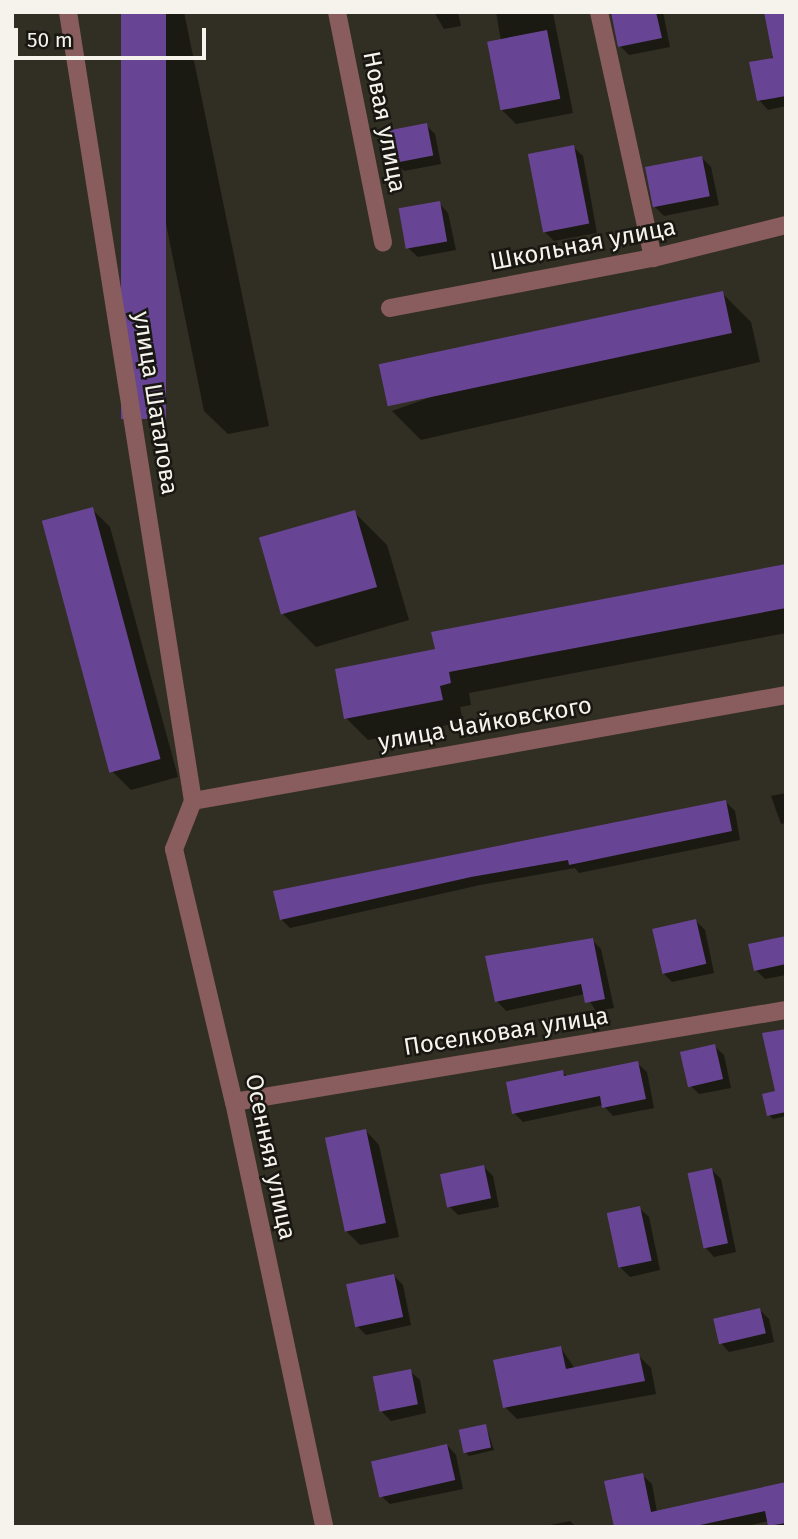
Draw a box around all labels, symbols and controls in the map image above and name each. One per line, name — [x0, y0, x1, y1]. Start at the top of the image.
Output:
scale bar — [18, 14, 210, 58]
text: 50 m — [27, 27, 73, 53]
street label: Новая улица — [356, 49, 412, 195]
street label: Школьная улица — [488, 213, 678, 277]
street label: улица Шаталова — [126, 309, 184, 497]
street label: улица Чайковского — [376, 691, 594, 757]
street label: Поселковая улица — [402, 1002, 610, 1062]
street label: Осенняя улица — [238, 1071, 302, 1243]

